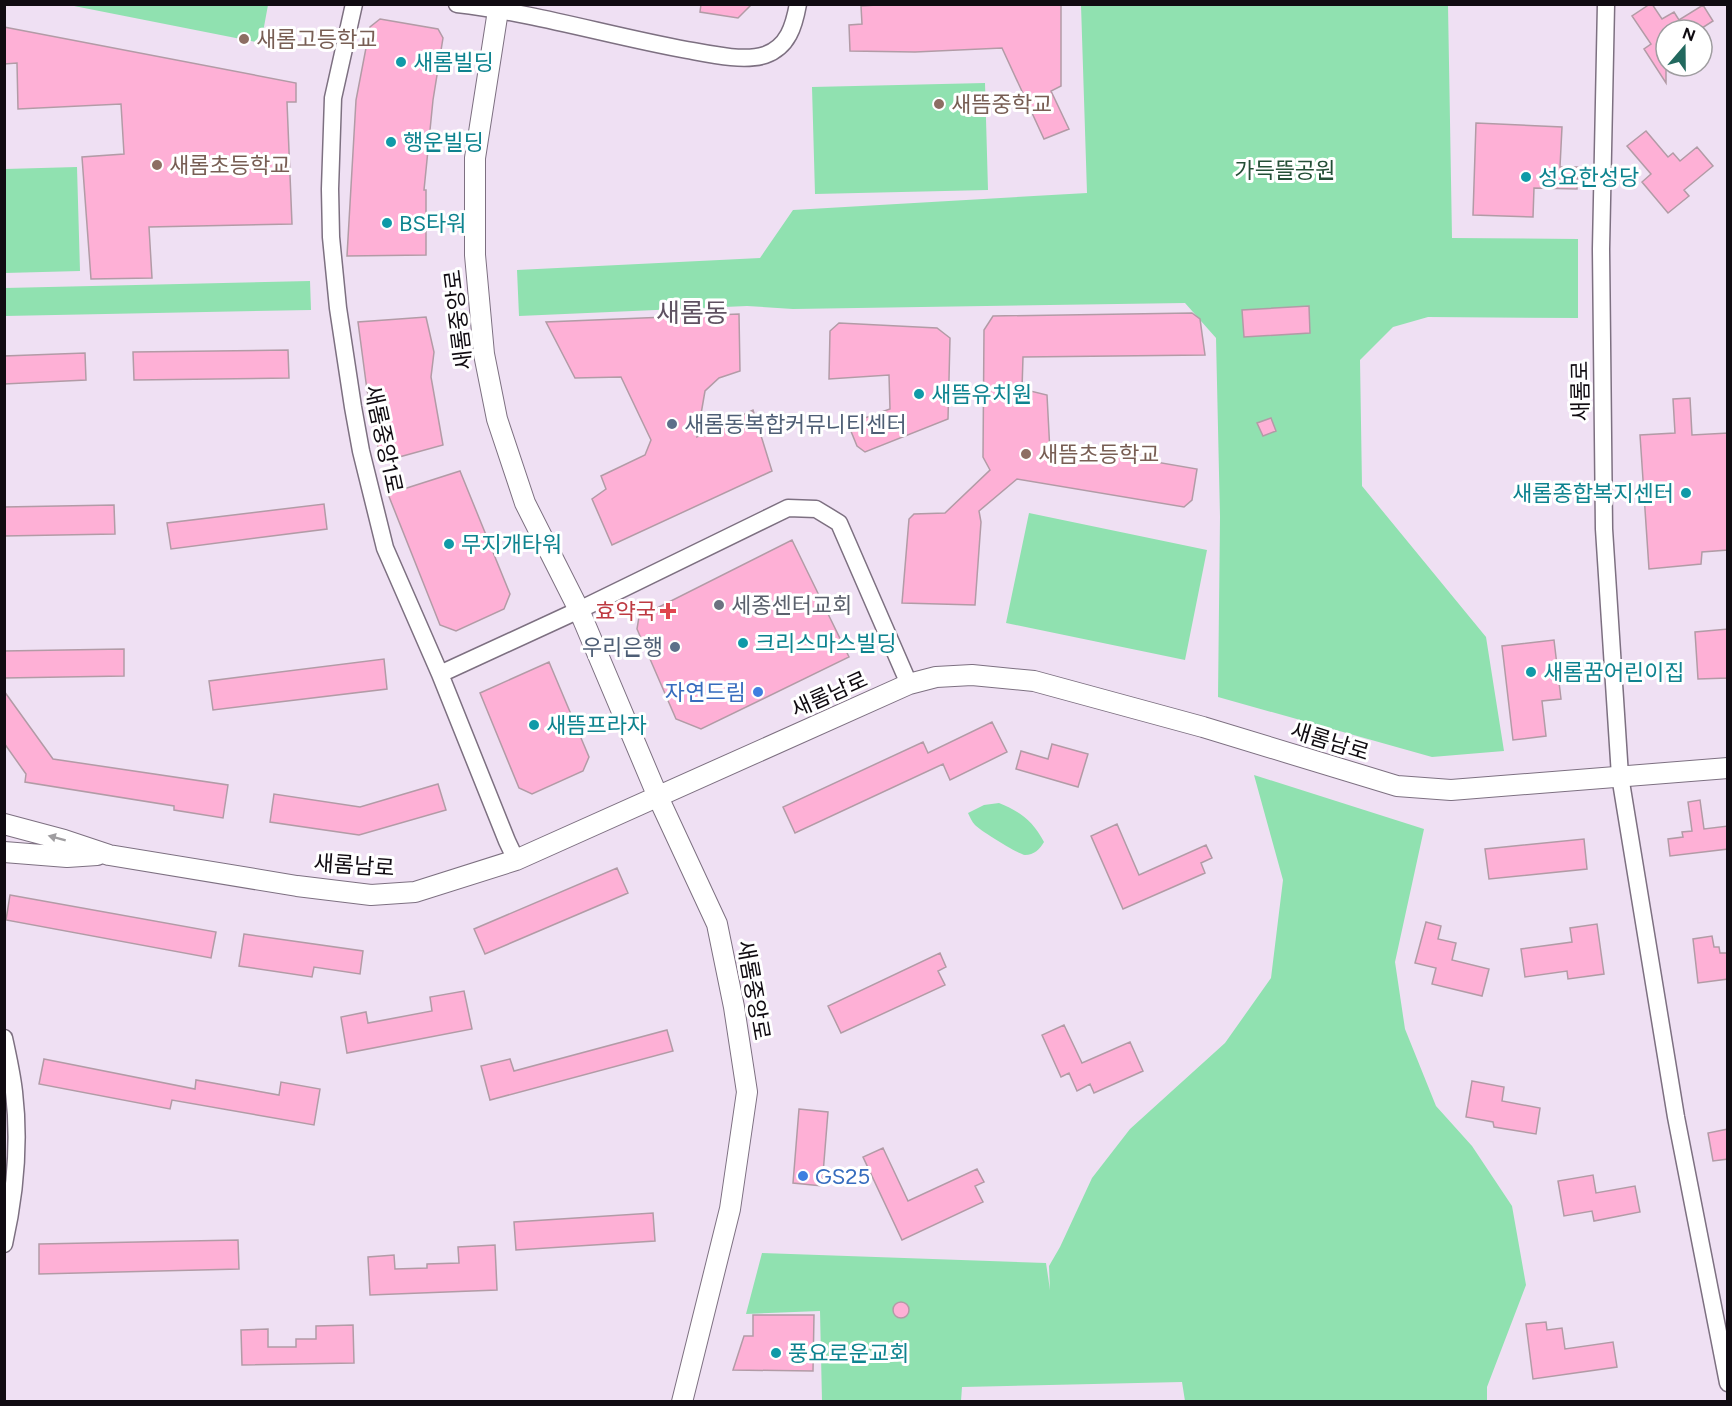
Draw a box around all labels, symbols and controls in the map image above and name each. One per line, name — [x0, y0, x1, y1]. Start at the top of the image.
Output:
north arrow — [1654, 18, 1714, 78]
text: N — [1680, 23, 1698, 45]
place label: 새롬고등학교 — [256, 26, 377, 53]
marker: 새롬고등학교 — [237, 32, 251, 46]
place label: 새롬빌딩 — [413, 49, 494, 76]
marker: 새롬빌딩 — [394, 55, 408, 69]
place label: 새뜸중학교 — [951, 91, 1052, 118]
marker: 새뜸중학교 — [932, 97, 946, 111]
place label: 행운빌딩 — [403, 129, 484, 156]
marker: 행운빌딩 — [384, 135, 398, 149]
place label: 새롬초등학교 — [169, 152, 290, 179]
park label: 가득뜰공원 — [1234, 157, 1336, 184]
marker: 새롬초등학교 — [150, 158, 164, 172]
place label: 성요한성당 — [1538, 164, 1639, 191]
marker: 성요한성당 — [1519, 170, 1533, 184]
place label: BS타워 — [399, 210, 466, 237]
marker: BS타워 — [380, 216, 394, 230]
street label: 새롬중앙로 — [439, 268, 478, 372]
district label: 새롬동 — [656, 297, 728, 329]
street label: 새롬로 — [1566, 360, 1595, 422]
place label: 새뜸유치원 — [931, 381, 1032, 408]
street label: 새롬중앙1로 — [359, 382, 408, 496]
marker: 새뜸유치원 — [912, 387, 926, 401]
place label: 새롬동복합커뮤니티센터 — [684, 411, 907, 438]
marker: 새롬동복합커뮤니티센터 — [665, 417, 679, 431]
place label: 새뜸초등학교 — [1038, 441, 1159, 468]
marker: 새뜸초등학교 — [1019, 447, 1033, 461]
place label: 새롬종합복지센터 — [1512, 480, 1674, 507]
marker: 새롬종합복지센터 — [1679, 486, 1693, 500]
place label: 무지개타워 — [461, 531, 562, 558]
marker: 무지개타워 — [442, 537, 456, 551]
place label: 세종센터교회 — [731, 592, 852, 619]
place label: 효약국 — [595, 598, 656, 625]
marker: 세종센터교회 — [712, 598, 726, 612]
marker: 효약국 — [661, 604, 675, 618]
place label: 크리스마스빌딩 — [755, 630, 897, 657]
place label: 우리은행 — [582, 634, 663, 661]
marker: 크리스마스빌딩 — [736, 636, 750, 650]
marker: 우리은행 — [668, 640, 682, 654]
place label: 새롬꿈어린이집 — [1543, 659, 1685, 686]
marker: 새롬꿈어린이집 — [1524, 665, 1538, 679]
street label: 새롬남로 — [787, 666, 872, 723]
place label: 자연드림 — [665, 679, 746, 706]
marker: 자연드림 — [751, 685, 765, 699]
place label: 새뜸프라자 — [546, 712, 647, 739]
street label: 새롬남로 — [1287, 717, 1373, 766]
marker: 새뜸프라자 — [527, 718, 541, 732]
one-way arrow — [48, 833, 66, 842]
street label: 새롬남로 — [313, 849, 395, 882]
street label: 새롬중앙로 — [731, 938, 776, 1042]
place label: GS25 — [815, 1163, 870, 1190]
marker: GS25 — [796, 1169, 810, 1183]
place label: 풍요로운교회 — [788, 1340, 909, 1367]
marker: 풍요로운교회 — [769, 1346, 783, 1360]

